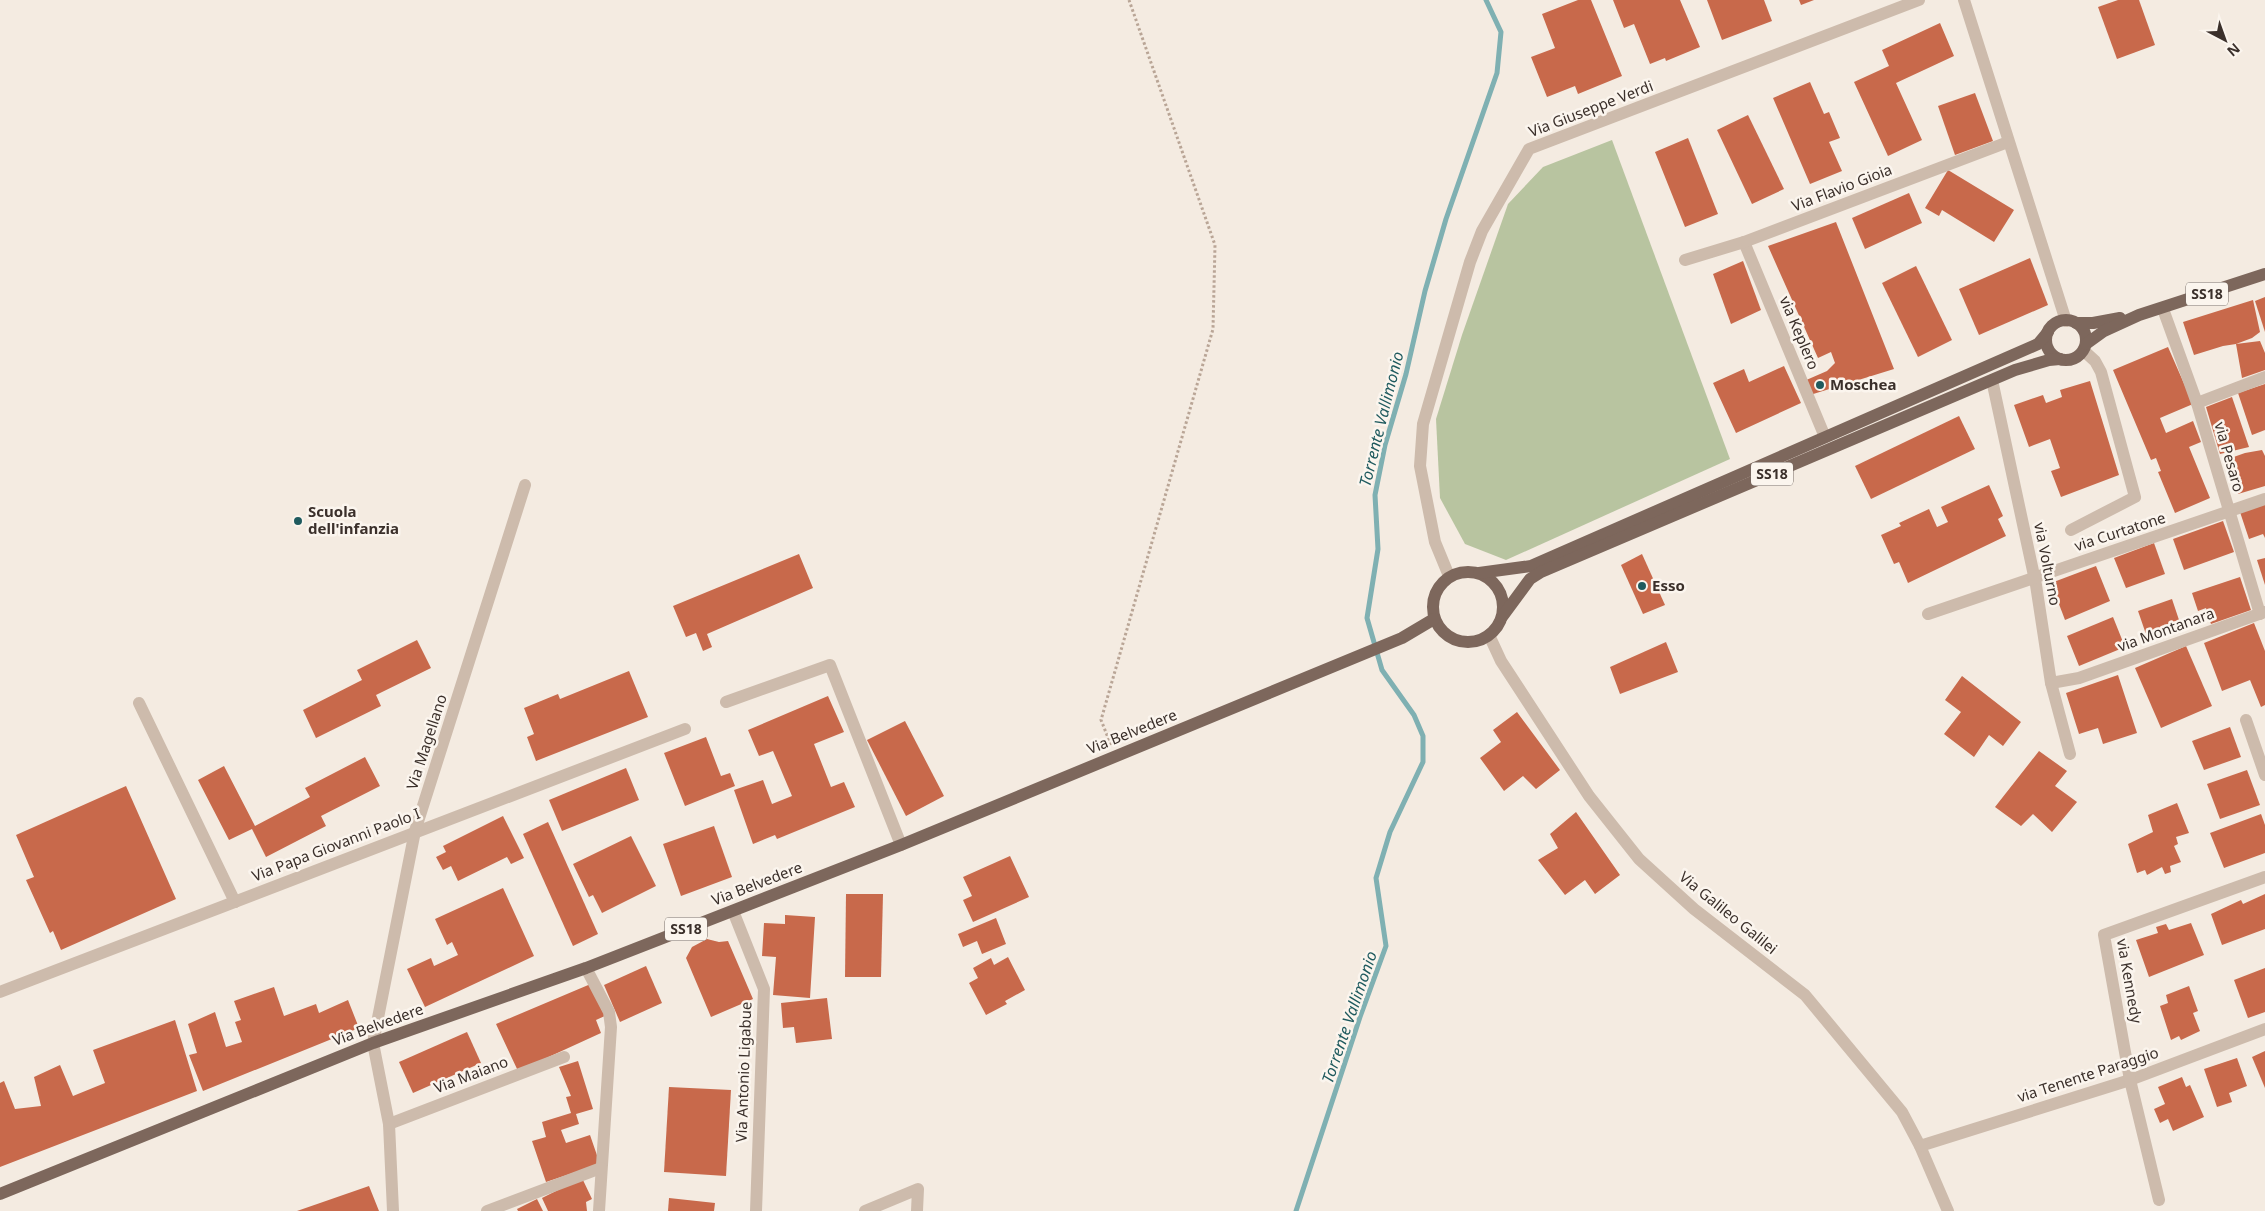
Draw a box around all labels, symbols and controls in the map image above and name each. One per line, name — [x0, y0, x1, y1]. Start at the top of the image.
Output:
north arrow — [2200, 15, 2250, 65]
text: N — [2223, 39, 2244, 61]
street label: Via Giuseppe Verdi — [1526, 75, 1656, 141]
street label: Via Flavio Gioia — [1789, 159, 1895, 215]
road number: SS18 — [2186, 282, 2228, 306]
street label: via Keplero — [1775, 293, 1824, 372]
water label: Torrente Vallimonio — [1354, 349, 1408, 489]
place label: Moschea — [1830, 374, 1896, 394]
marker: Moschea — [1814, 379, 1826, 391]
street label: via Pesaro — [2210, 419, 2249, 494]
road number: SS18 — [1751, 462, 1793, 486]
place label: Scuola dell'infanzia — [308, 501, 399, 538]
street label: via Curtatone — [2072, 507, 2168, 555]
marker: Scuola dell'infanzia — [292, 515, 304, 527]
street label: via Volturno — [2030, 520, 2066, 607]
place label: Esso — [1652, 575, 1685, 595]
marker: Esso — [1636, 580, 1648, 592]
street label: via Montanara — [2115, 602, 2217, 656]
street label: Via Magellano — [401, 691, 451, 792]
street label: Via Belvedere — [1084, 704, 1180, 758]
street label: Via Papa Giovanni Paolo I — [249, 803, 423, 885]
street label: Via Belvedere — [709, 857, 805, 909]
street label: Via Galileo Galilei — [1675, 866, 1782, 958]
road number: SS18 — [665, 918, 707, 941]
street label: via Kennedy — [2113, 937, 2147, 1025]
water label: Torrente Vallimonio — [1316, 948, 1382, 1086]
street label: Via Belvedere — [329, 998, 426, 1050]
street label: Via Antonio Ligabue — [731, 1001, 755, 1143]
street label: via Tenente Paraggio — [2014, 1042, 2161, 1106]
street label: Via Maiano — [431, 1051, 511, 1097]

